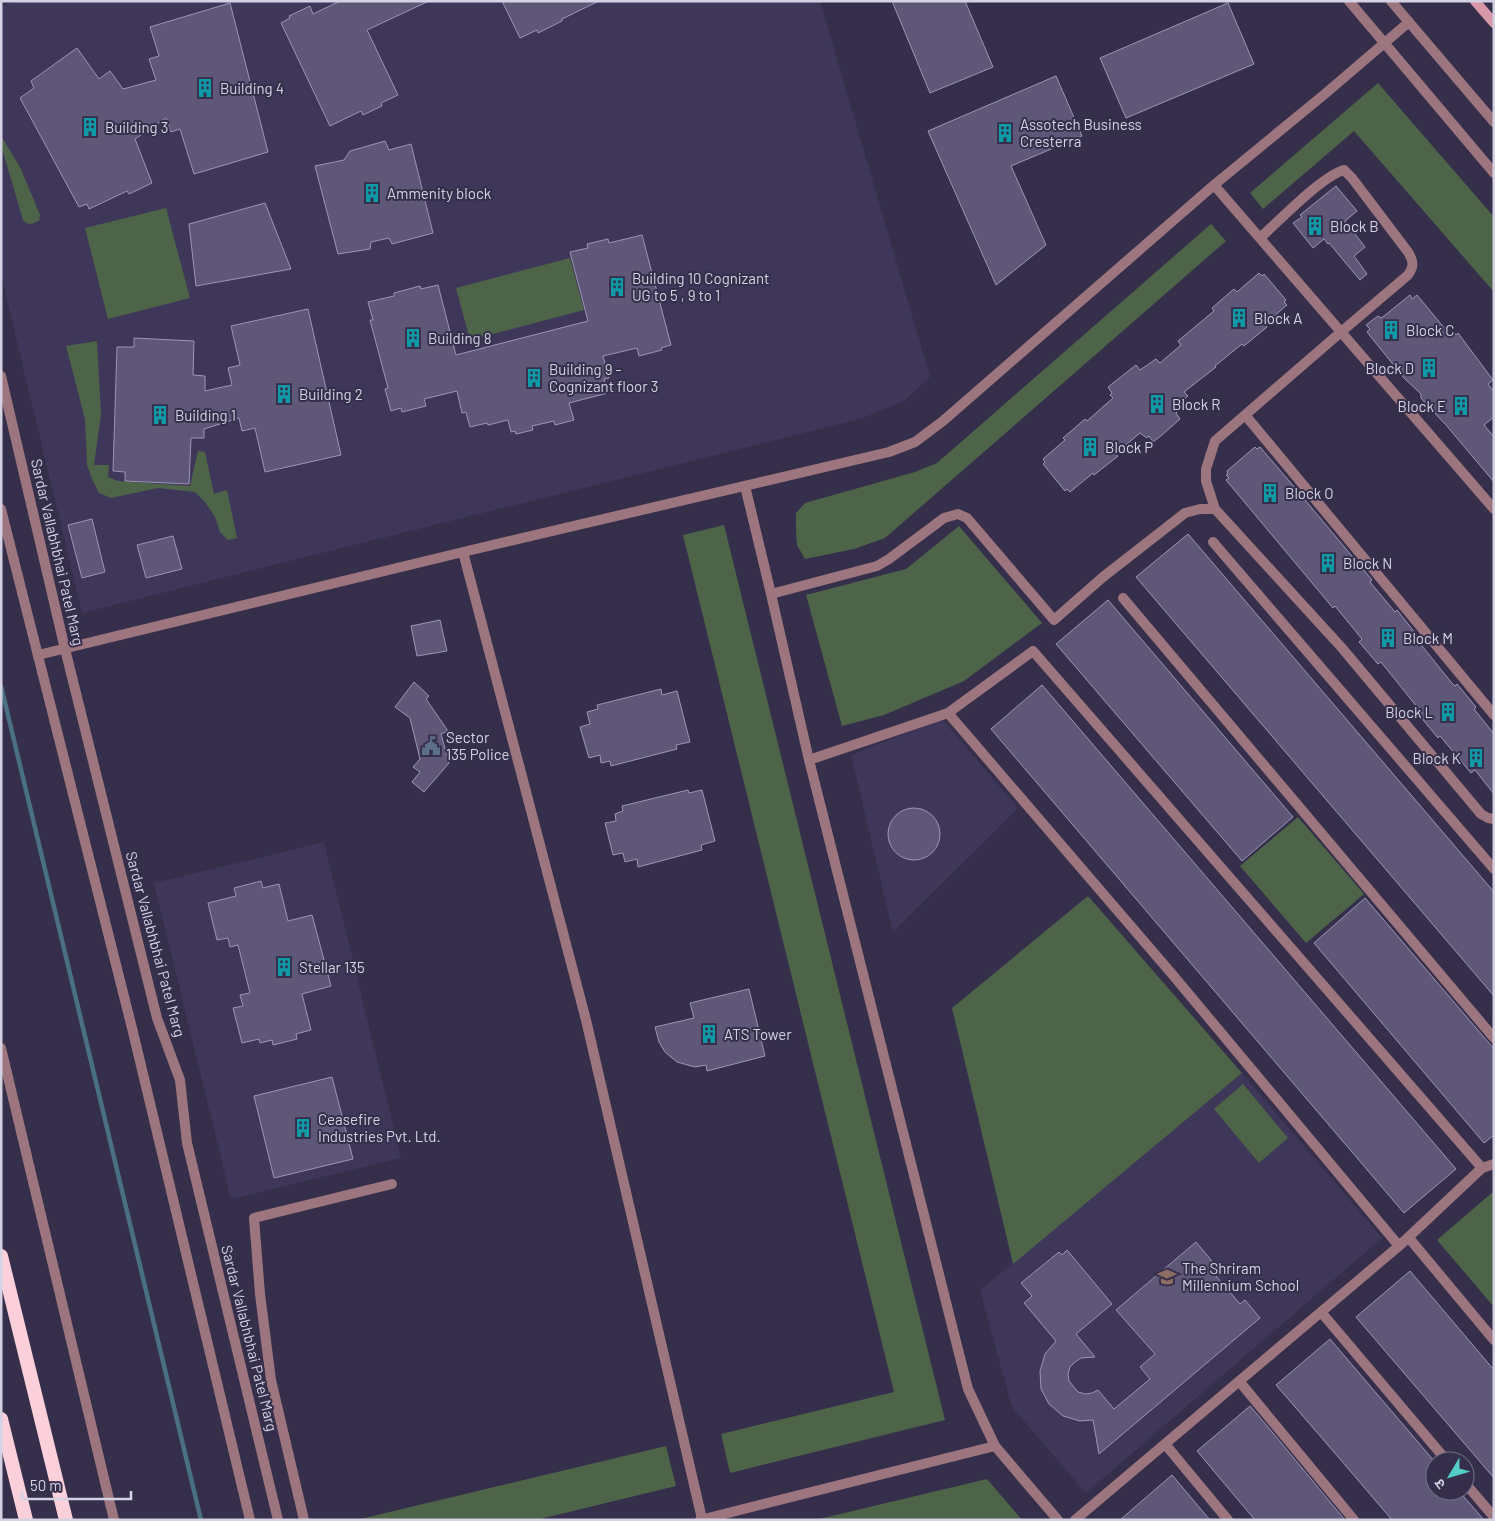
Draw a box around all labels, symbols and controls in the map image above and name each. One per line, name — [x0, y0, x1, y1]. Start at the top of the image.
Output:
building icon: Building 4 — [194, 77, 216, 99]
place label: Building 4 — [220, 79, 284, 97]
place label: Assotech Business Cresterra — [1020, 115, 1142, 150]
building icon: Building 3 — [79, 116, 101, 138]
place label: Building 3 — [105, 118, 168, 136]
building icon: Assotech Business Cresterra — [994, 122, 1016, 144]
building icon: Ammenity block — [361, 182, 383, 204]
place label: Ammenity block — [387, 184, 492, 202]
building icon: Block B — [1304, 215, 1326, 237]
place label: Block B — [1330, 217, 1379, 235]
place label: Building 10 Cognizant UG to 5 , 9 to 1 — [632, 269, 769, 304]
building icon: Building 10 Cognizant UG to 5 , 9 to 1 — [606, 276, 628, 298]
building icon: Block A — [1228, 307, 1250, 329]
place label: Block A — [1254, 309, 1302, 327]
building icon: Block C — [1380, 319, 1402, 341]
place label: Block C — [1406, 321, 1454, 339]
building icon: Building 8 — [402, 327, 424, 349]
place label: Building 8 — [428, 329, 491, 347]
building icon: Block D — [1418, 357, 1440, 379]
place label: Block D — [1365, 359, 1414, 377]
place label: Building 9 - Cognizant floor 3 — [549, 360, 658, 395]
building icon: Building 9 - Cognizant floor 3 — [523, 367, 545, 389]
building icon: Building 2 — [273, 383, 295, 405]
place label: Building 2 — [299, 385, 363, 403]
building icon: Block R — [1146, 393, 1168, 415]
place label: Block R — [1172, 395, 1221, 413]
building icon: Block E — [1450, 395, 1472, 417]
place label: Block E — [1398, 397, 1446, 415]
building icon: Building 1 — [149, 404, 171, 426]
place label: Building 1 — [175, 406, 236, 424]
building icon: Block P — [1079, 436, 1101, 458]
place label: Block P — [1105, 438, 1153, 456]
street label: Sardar Vallabhbhai Patel Marg — [28, 457, 88, 647]
building icon: Block O — [1259, 482, 1281, 504]
place label: Block O — [1285, 484, 1334, 502]
building icon: Block N — [1317, 552, 1339, 574]
place label: Block N — [1343, 554, 1393, 572]
building icon: Block M — [1377, 627, 1399, 649]
place label: Block M — [1403, 629, 1453, 647]
building icon: Block L — [1437, 701, 1459, 723]
place label: Block L — [1385, 703, 1433, 721]
place label: Sector 135 Police — [446, 728, 510, 763]
public building icon: Sector 135 Police — [420, 735, 442, 757]
building icon: Block K — [1465, 747, 1487, 769]
place label: Block K — [1412, 749, 1461, 767]
street label: Sardar Vallabhbhai Patel Marg — [123, 849, 189, 1039]
building icon: Stellar 135 — [273, 956, 295, 978]
place label: Stellar 135 — [299, 958, 365, 976]
building icon: ATS Tower — [698, 1023, 720, 1045]
place label: ATS Tower — [724, 1025, 792, 1043]
place label: Ceasefire Industries Pvt. Ltd. — [318, 1110, 441, 1145]
building icon: Ceasefire Industries Pvt. Ltd. — [292, 1117, 314, 1139]
street label: Sardar Vallabhbhai Patel Marg — [218, 1243, 282, 1433]
place label: The Shriram Millennium School — [1182, 1259, 1299, 1294]
school or university icon: The Shriram Millennium School — [1156, 1266, 1178, 1288]
north arrow — [1425, 1451, 1475, 1501]
scale bar — [22, 1468, 131, 1500]
text: उ — [1430, 1475, 1449, 1493]
text: 50 m — [30, 1476, 62, 1494]

